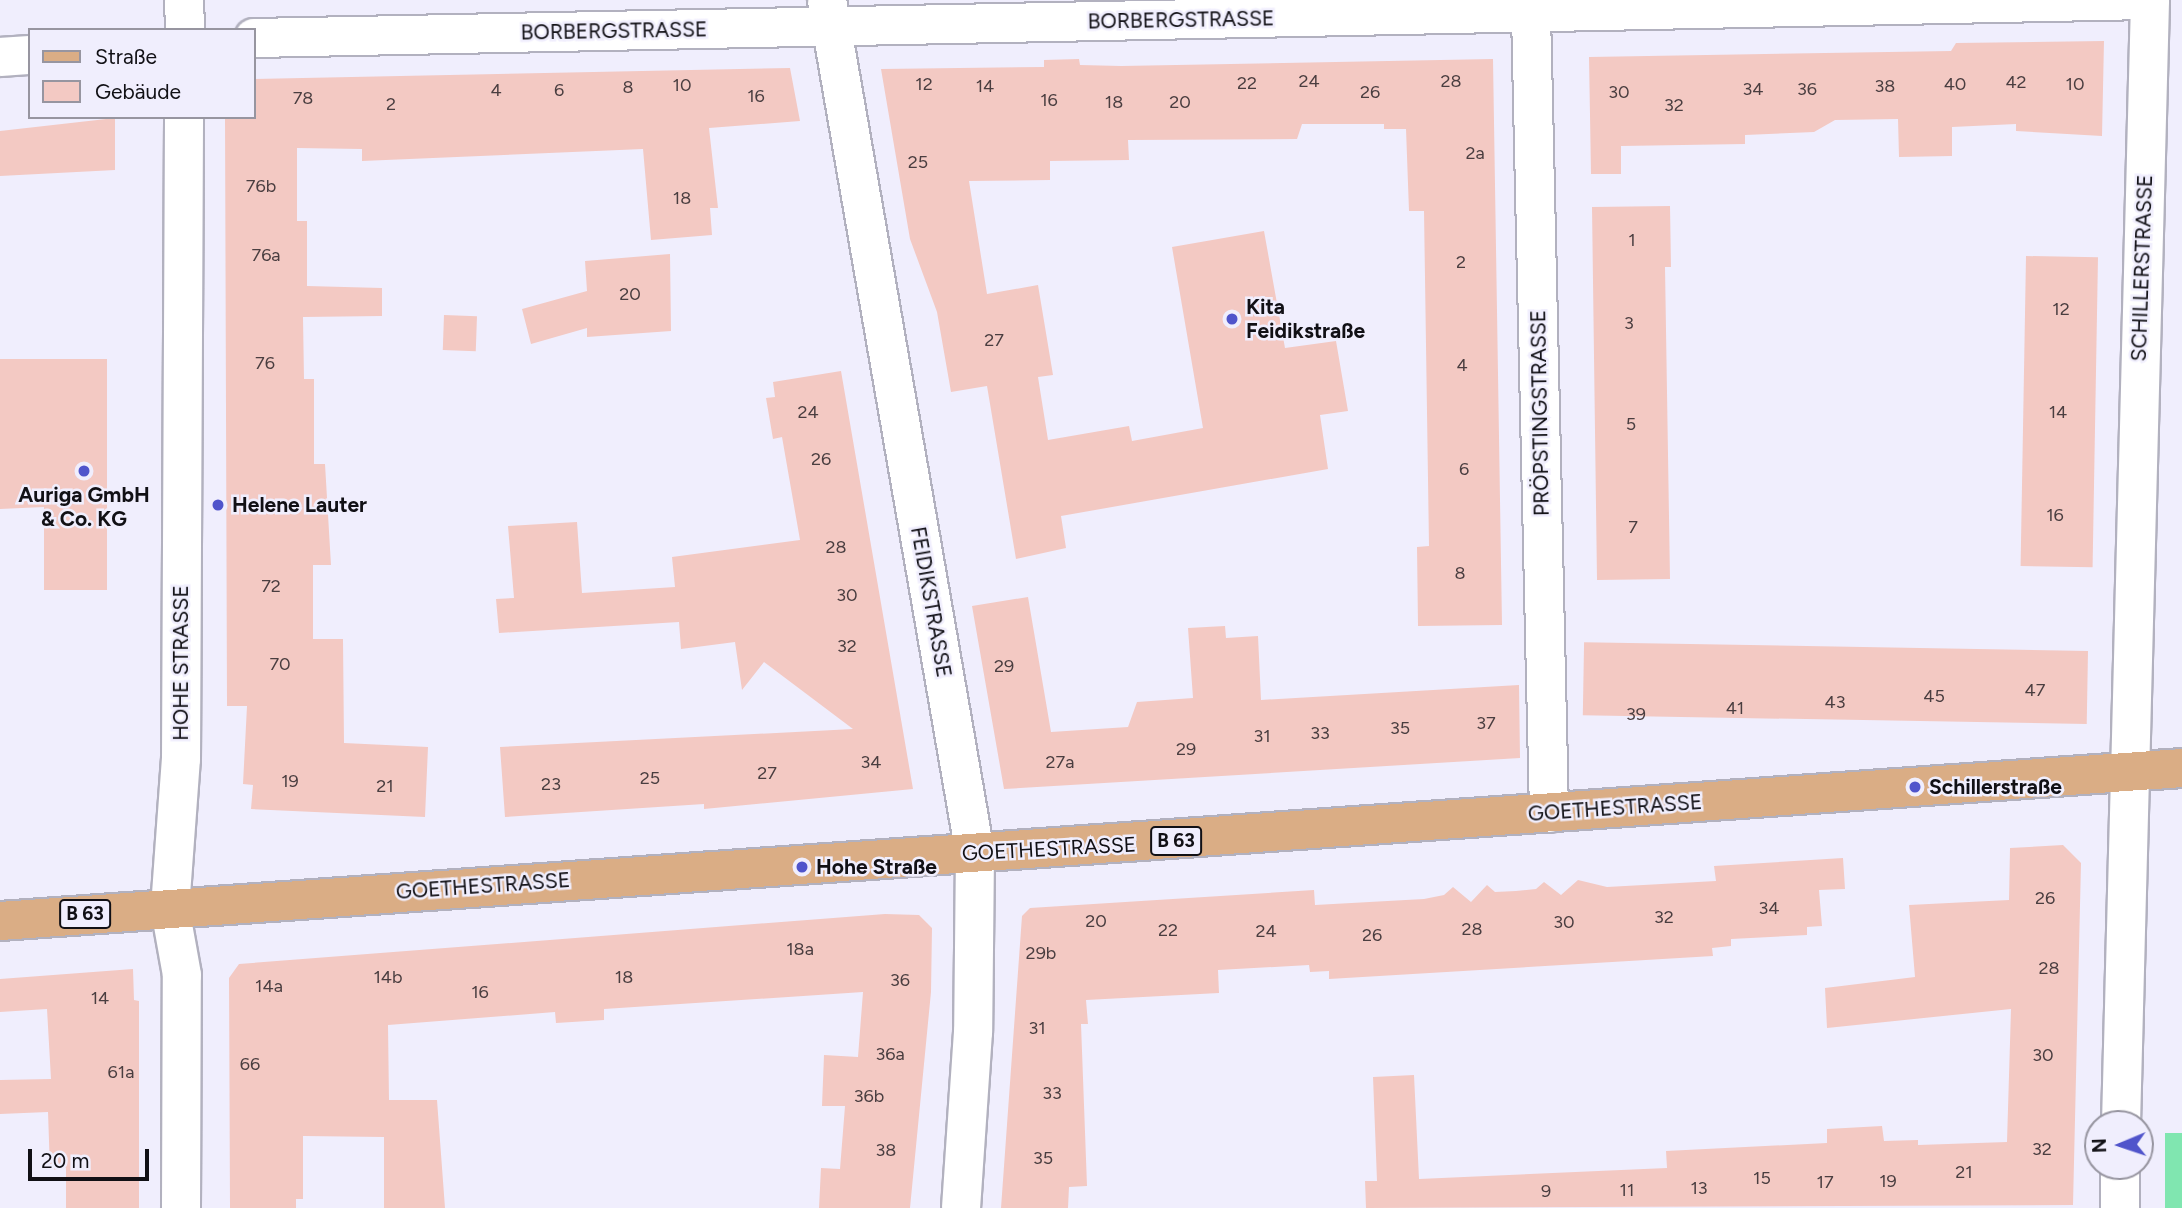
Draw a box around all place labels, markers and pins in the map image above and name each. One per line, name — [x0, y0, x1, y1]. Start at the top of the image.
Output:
place label: Kita Feidikstraße — [1246, 294, 1365, 344]
marker: Kita Feidikstraße — [1224, 311, 1240, 327]
marker: Auriga GmbH & Co. KG — [76, 463, 92, 479]
place label: Auriga GmbH & Co. KG — [18, 482, 150, 532]
place label: Helene Lauter — [232, 492, 367, 518]
marker: Helene Lauter — [210, 497, 226, 513]
place label: Schillerstraße — [1929, 774, 2062, 800]
marker: Schillerstraße — [1907, 779, 1923, 795]
place label: Hohe Straße — [816, 854, 937, 880]
marker: Hohe Straße — [794, 859, 810, 875]

